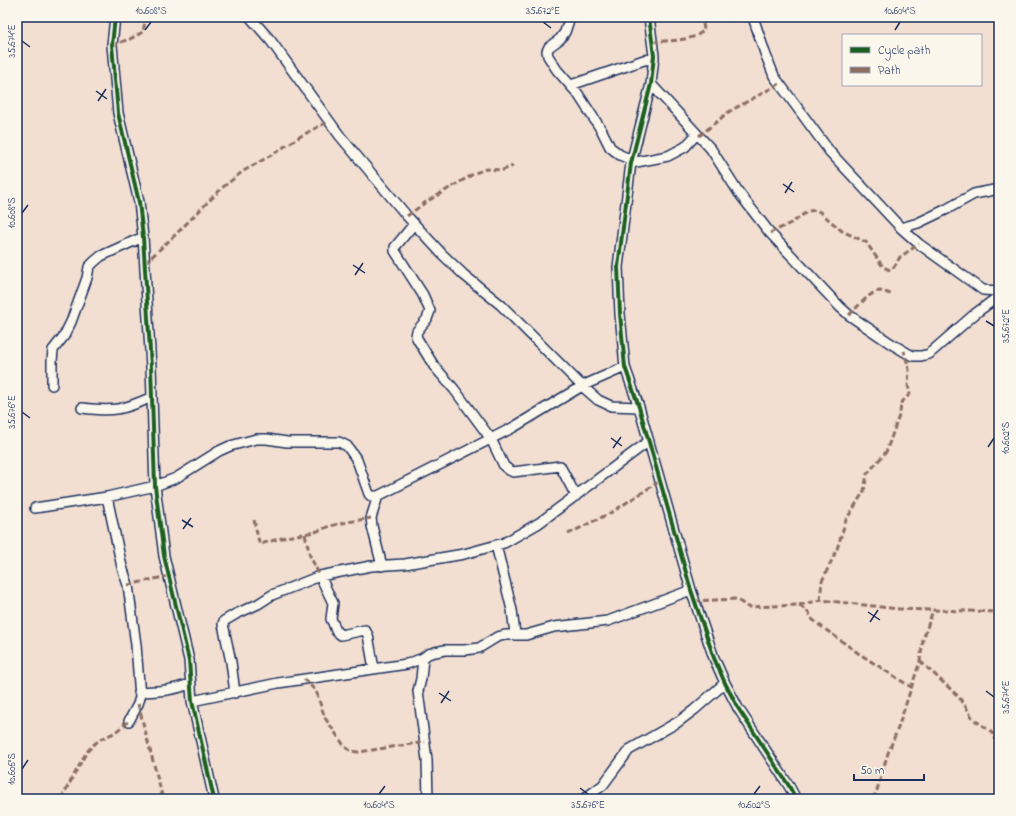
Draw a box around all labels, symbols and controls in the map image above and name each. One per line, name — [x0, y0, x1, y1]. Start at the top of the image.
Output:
text: 10.608°S — [135, 4, 167, 19]
text: 35.672°E — [526, 4, 560, 19]
text: 10.604°S — [884, 4, 916, 19]
text: 35.674°E — [5, 24, 20, 58]
legend — [842, 34, 982, 86]
text: Cycle path — [878, 42, 930, 61]
text: Path — [878, 62, 901, 80]
text: 10.608°S — [5, 197, 20, 229]
text: 35.672°E — [999, 309, 1014, 343]
text: 35.676°E — [5, 395, 20, 429]
text: 10.602°S — [999, 421, 1014, 454]
text: 35.674°E — [999, 680, 1014, 714]
text: 10.606°S — [5, 753, 20, 785]
scale bar — [854, 756, 924, 782]
text: 50 m — [860, 762, 884, 780]
text: 10.604°S — [363, 798, 395, 813]
text: 35.676°E — [571, 798, 605, 813]
text: 10.602°S — [738, 798, 771, 813]

